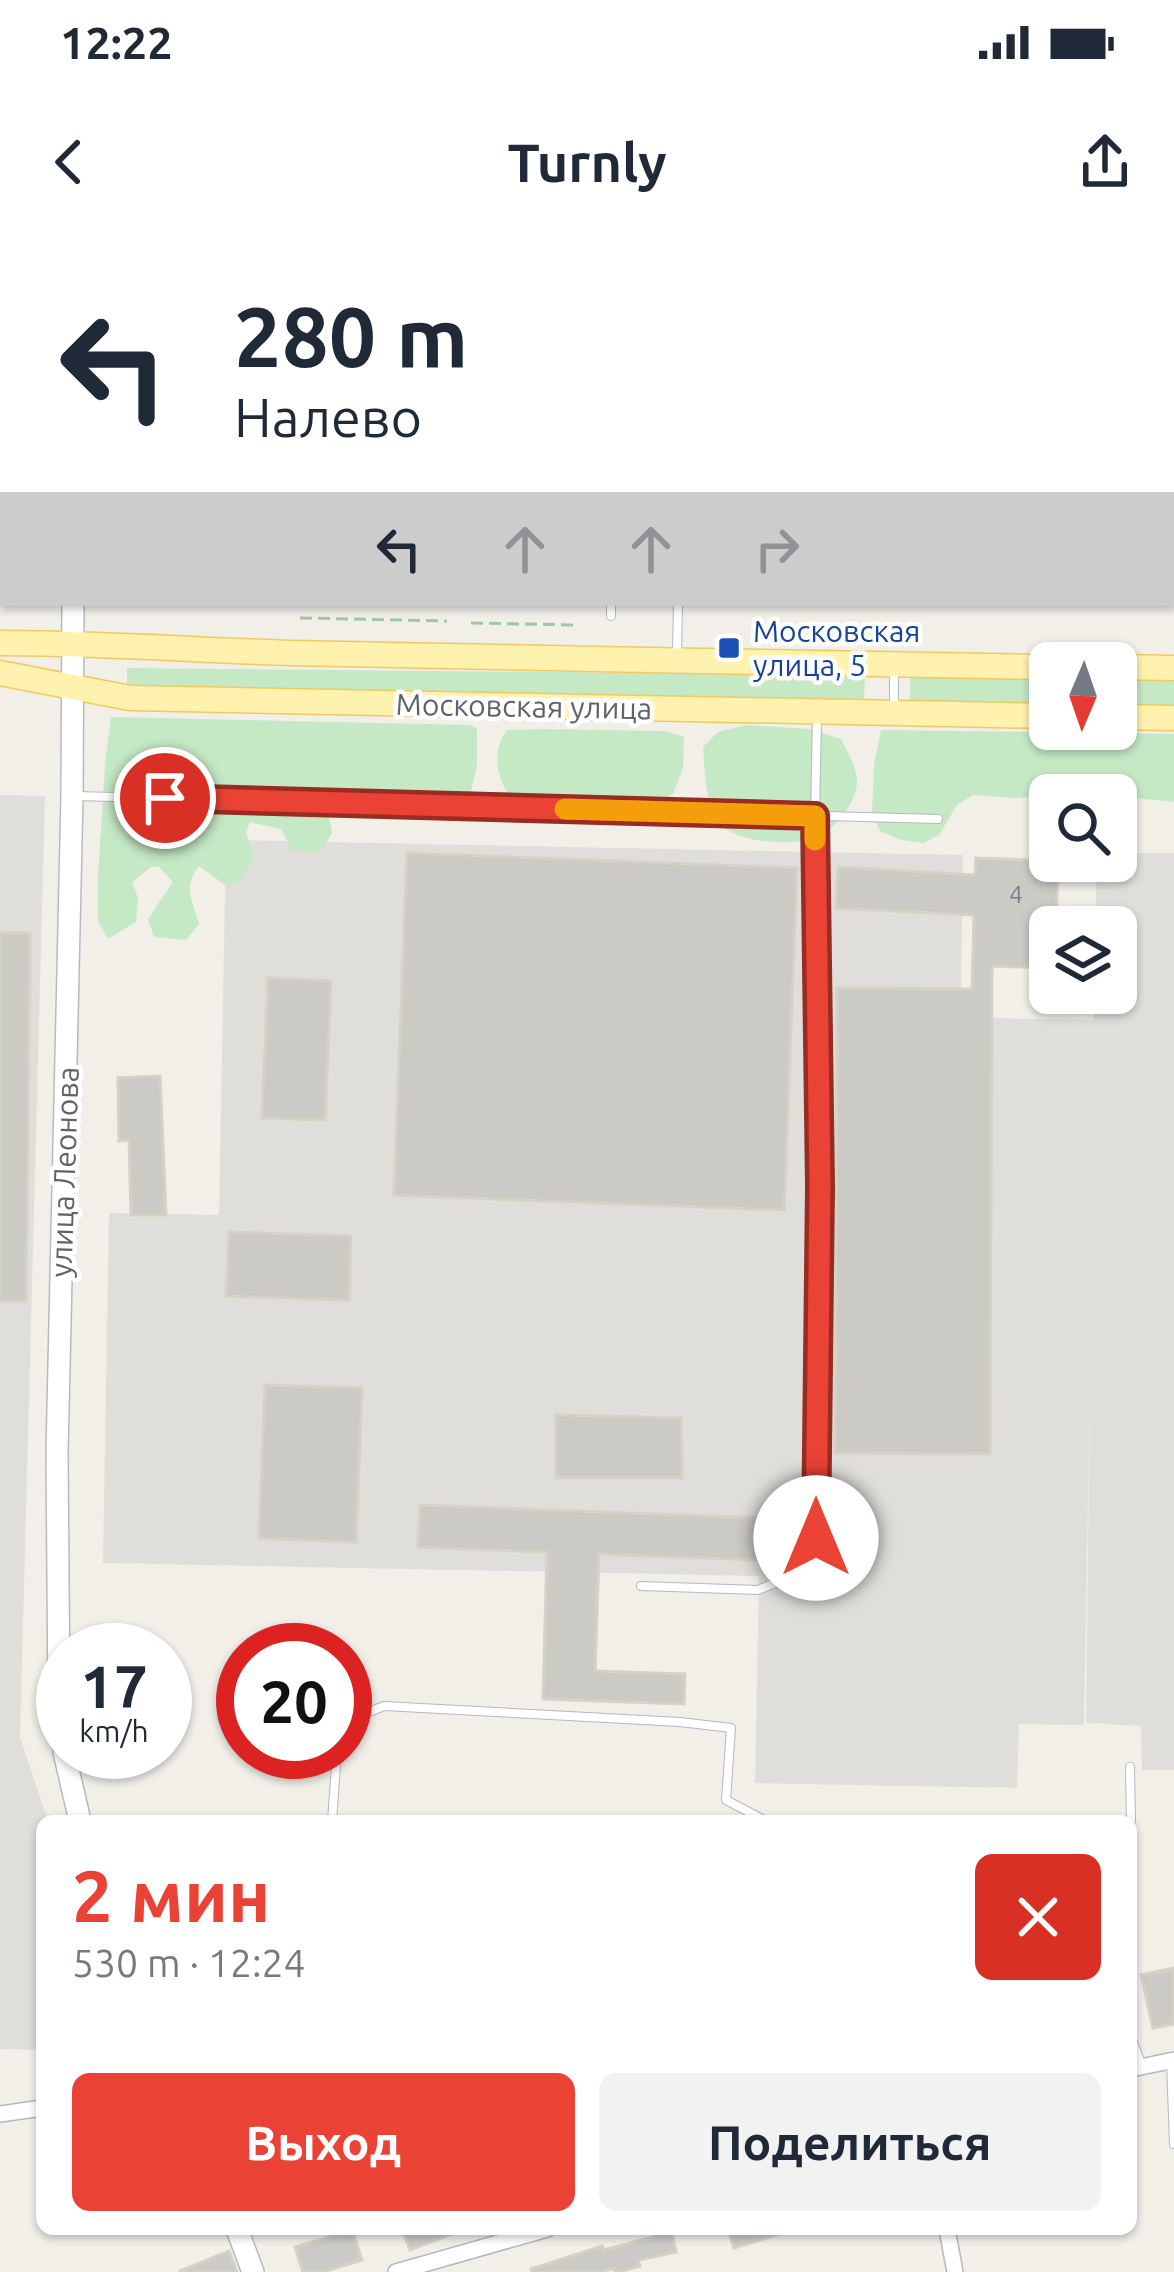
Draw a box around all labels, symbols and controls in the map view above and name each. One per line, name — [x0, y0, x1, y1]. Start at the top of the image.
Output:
text: 12:22 — [60, 17, 173, 68]
icon: back — [36, 129, 102, 195]
icon: share — [1072, 129, 1138, 195]
text: Turnly — [507, 132, 667, 192]
icon: left — [36, 288, 192, 444]
text: 280 m — [234, 289, 468, 383]
text: Налево — [234, 387, 422, 447]
icon: left — [366, 516, 432, 582]
icon: ahead — [492, 516, 558, 582]
icon: ahead — [618, 516, 684, 582]
icon: right — [744, 516, 810, 582]
place label: Московская улица, 5 — [753, 614, 920, 682]
marker: Московская улица, 5 — [716, 635, 742, 661]
north arrow — [1029, 642, 1137, 750]
map controls — [1029, 642, 1137, 1014]
street label: Московская улица — [395, 687, 653, 725]
pin — [114, 747, 216, 849]
icon: arrive — [132, 765, 198, 831]
button: search — [1029, 774, 1137, 882]
house number: 4 — [1009, 881, 1023, 908]
button: layers — [1029, 906, 1137, 1014]
street label: улица Леонова — [43, 1066, 85, 1278]
position arrow — [753, 1475, 879, 1601]
speed limit sign: 20 — [216, 1623, 372, 1779]
text: 17 — [80, 1652, 148, 1719]
text: km/h — [79, 1714, 149, 1748]
button: close — [975, 1854, 1101, 1980]
text: 2 мин — [72, 1855, 271, 1936]
text: 530 m · 12:24 — [72, 1941, 306, 1984]
button: Выход — [72, 2073, 575, 2211]
button: Поделиться — [599, 2073, 1101, 2211]

